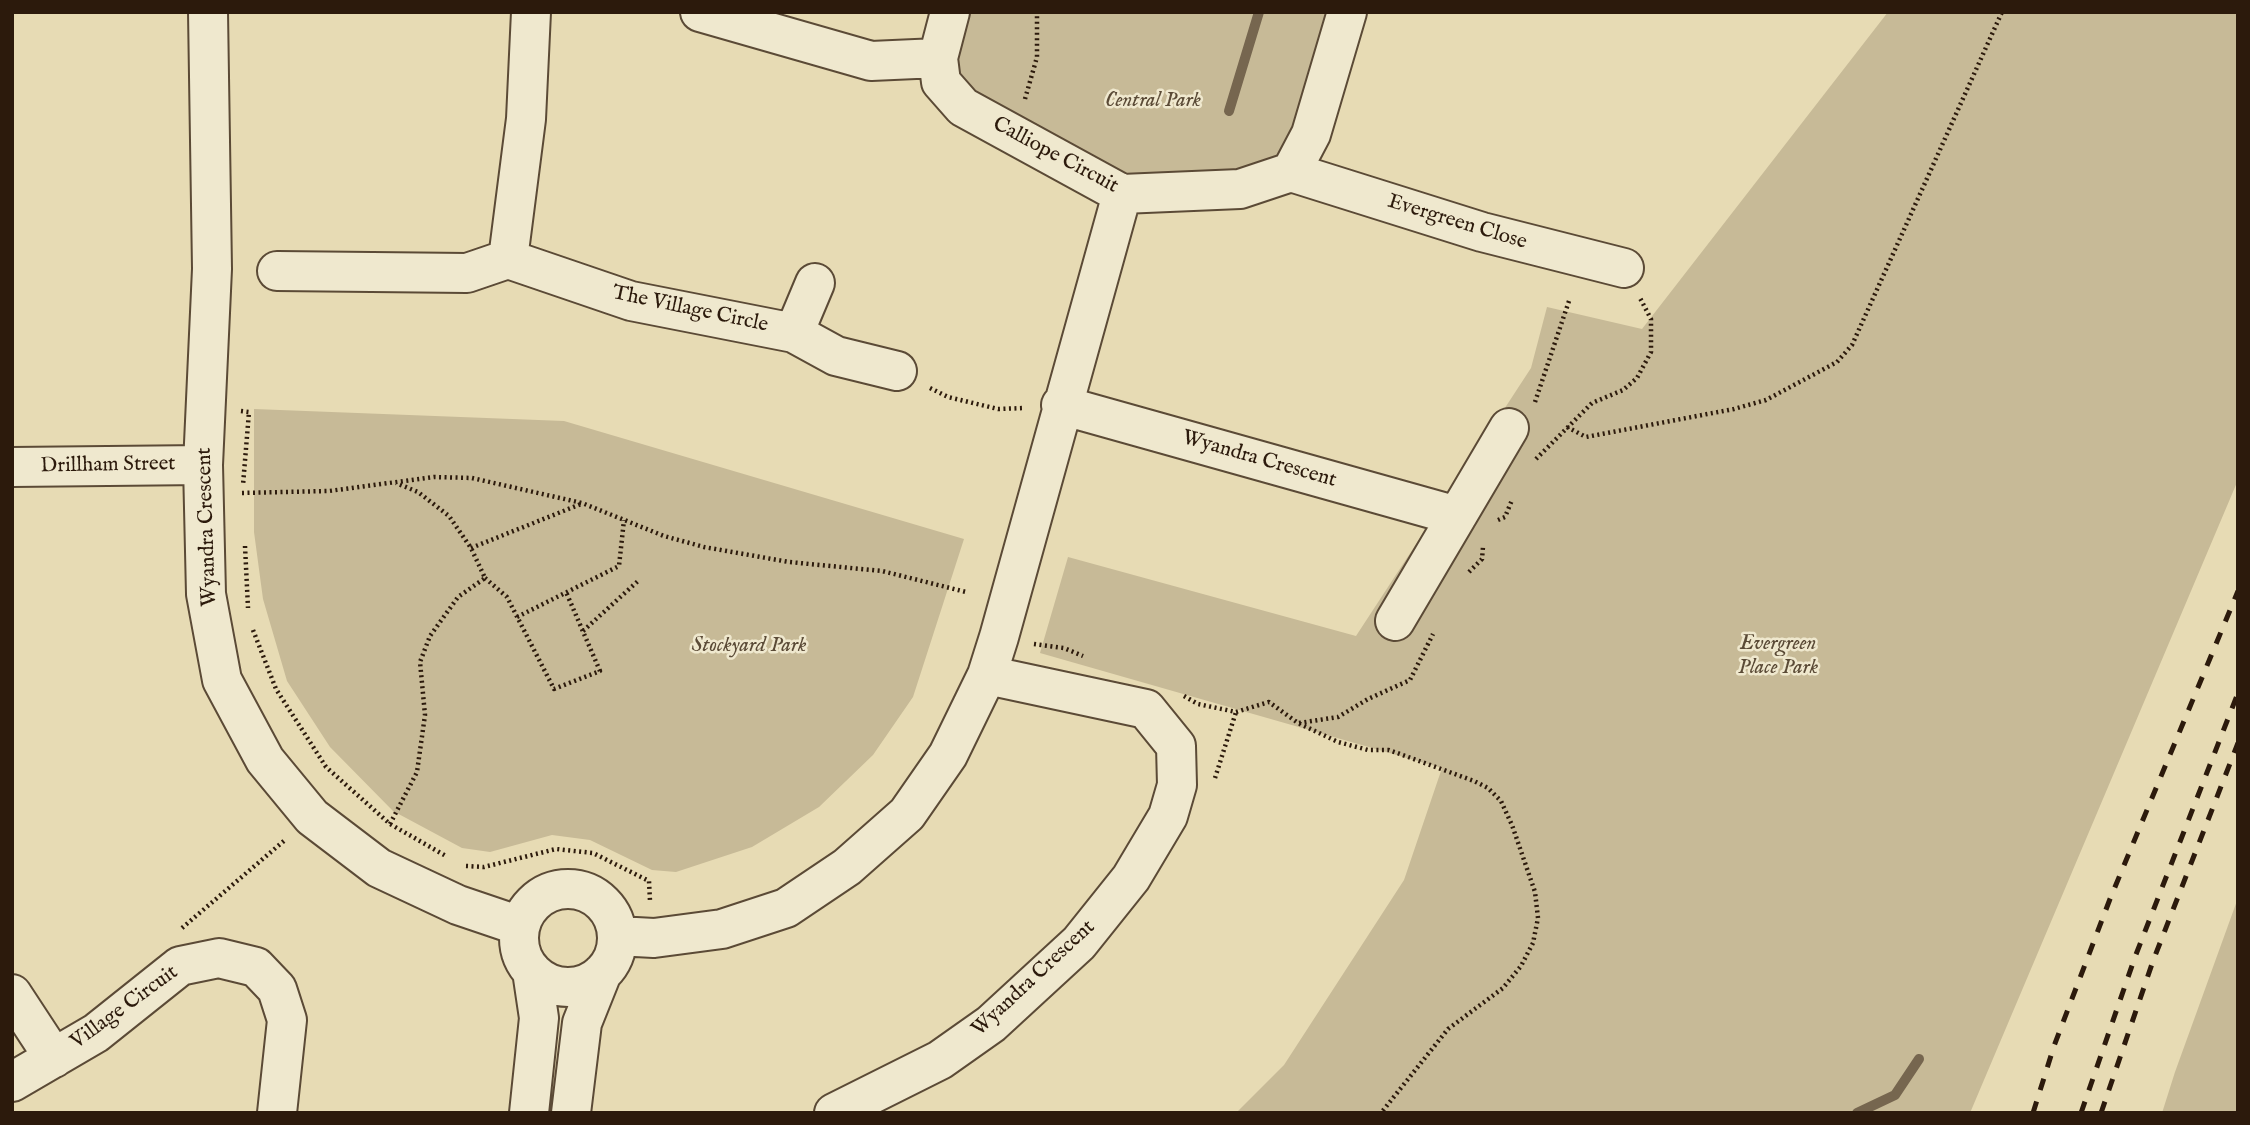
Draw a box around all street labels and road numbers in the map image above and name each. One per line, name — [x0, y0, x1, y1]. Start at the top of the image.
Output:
street label: Calliope Circuit — [988, 112, 1122, 200]
street label: Evergreen Close — [1384, 190, 1530, 256]
street label: The Village Circle — [610, 281, 770, 339]
street label: Wyandra Crescent — [1179, 426, 1339, 494]
street label: Wyandra Crescent — [193, 447, 223, 607]
street label: Drillham Street — [40, 452, 176, 480]
street label: Wyandra Crescent — [967, 915, 1101, 1043]
street label: Village Circuit — [66, 961, 184, 1055]

